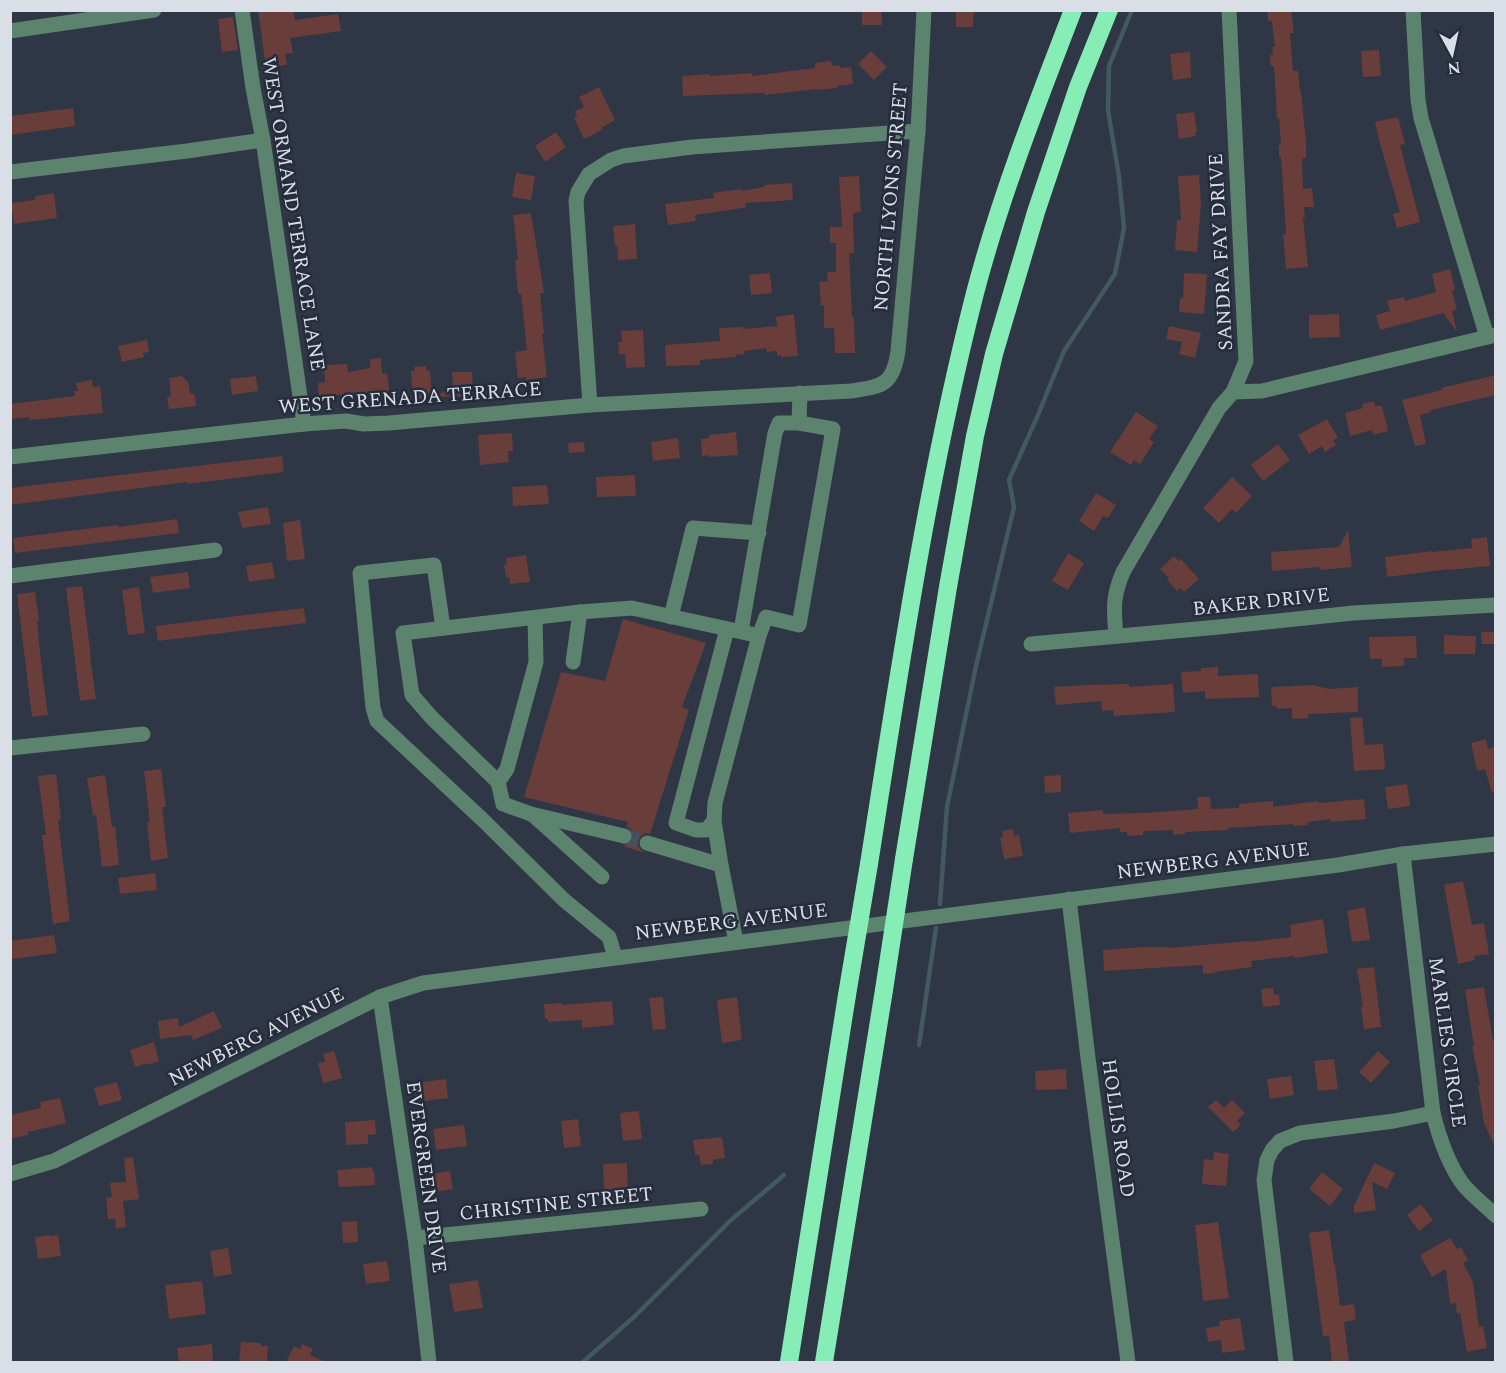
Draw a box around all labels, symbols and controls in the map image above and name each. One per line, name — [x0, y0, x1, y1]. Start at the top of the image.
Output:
north arrow — [1422, 24, 1482, 84]
street label: WEST ORMAND TERRACE LANE — [253, 55, 333, 373]
text: N — [1446, 55, 1462, 81]
street label: NORTH LYONS STREET — [866, 82, 916, 313]
street label: SANDRA FAY DRIVE — [1201, 153, 1241, 351]
street label: WEST GRENADA TERRACE — [278, 374, 543, 422]
street label: BAKER DRIVE — [1191, 580, 1331, 624]
street label: NEWBERG AVENUE — [1115, 834, 1311, 888]
street label: NEWBERG AVENUE — [633, 895, 829, 949]
street label: MARLIES CIRCLE — [1420, 955, 1474, 1129]
street label: NEWBERG AVENUE — [163, 979, 350, 1094]
street label: HOLLIS ROAD — [1093, 1057, 1143, 1199]
street label: EVERGREEN DRIVE — [398, 1079, 454, 1275]
street label: CHRISTINE STREET — [458, 1179, 654, 1229]

